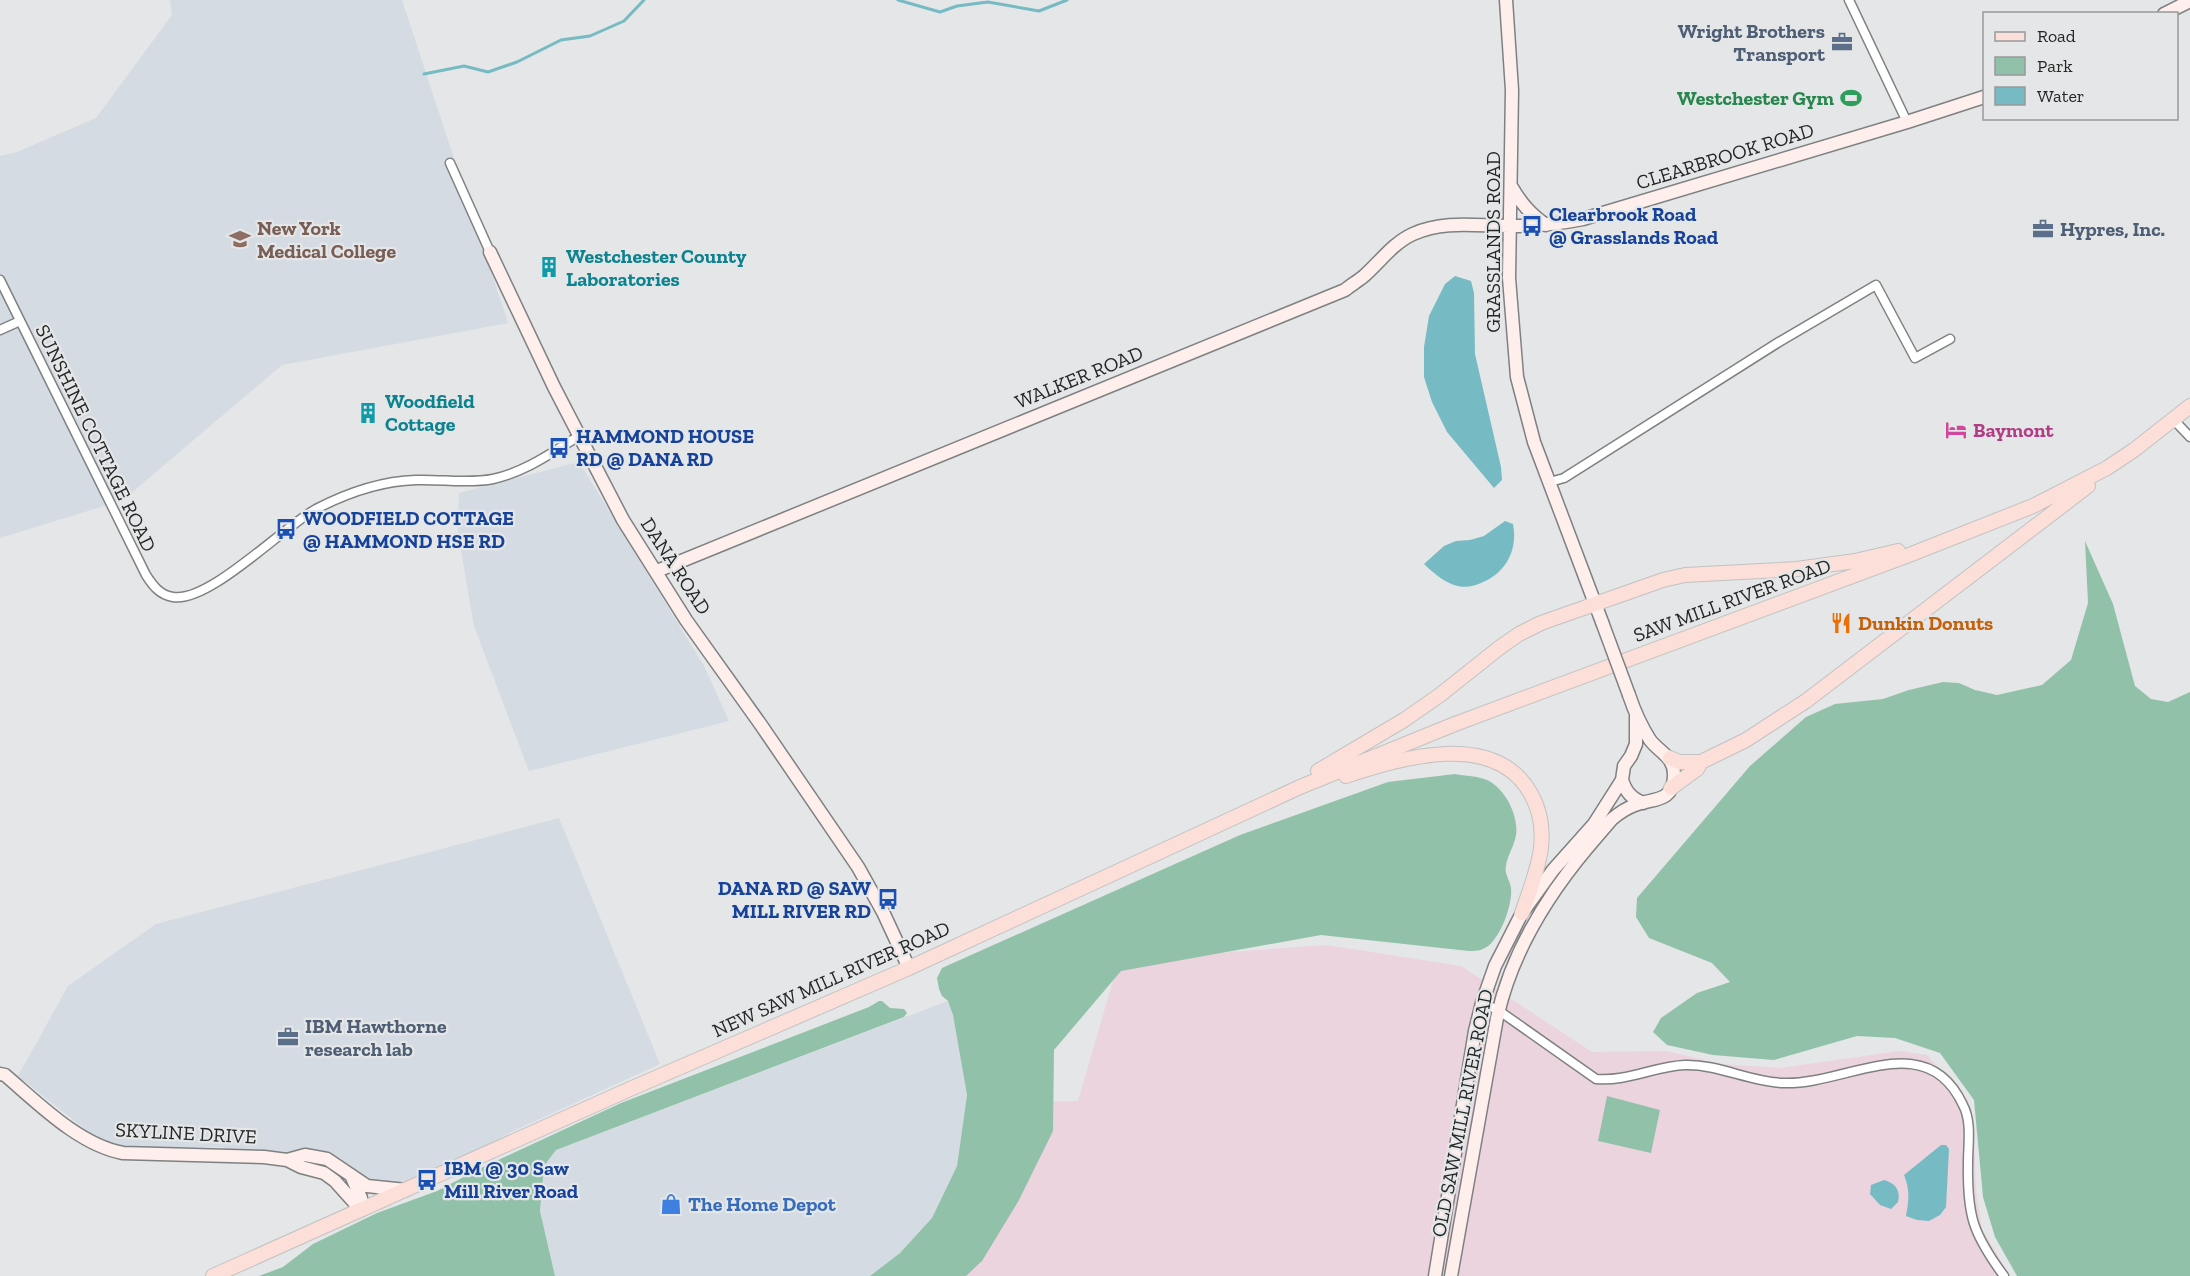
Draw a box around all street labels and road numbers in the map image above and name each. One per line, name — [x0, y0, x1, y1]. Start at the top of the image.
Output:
street label: CLEARBROOK ROAD — [1633, 118, 1817, 194]
street label: GRASSLANDS ROAD — [1481, 151, 1505, 333]
street label: SUNSHINE COTTAGE ROAD — [30, 320, 162, 556]
street label: WALKER ROAD — [1011, 340, 1147, 414]
street label: DANA ROAD — [636, 513, 716, 619]
street label: SAW MILL RIVER ROAD — [1630, 553, 1834, 647]
street label: NEW SAW MILL RIVER ROAD — [709, 916, 953, 1042]
street label: OLD SAW MILL RIVER ROAD — [1426, 987, 1498, 1239]
street label: SKYLINE DRIVE — [115, 1117, 257, 1149]

